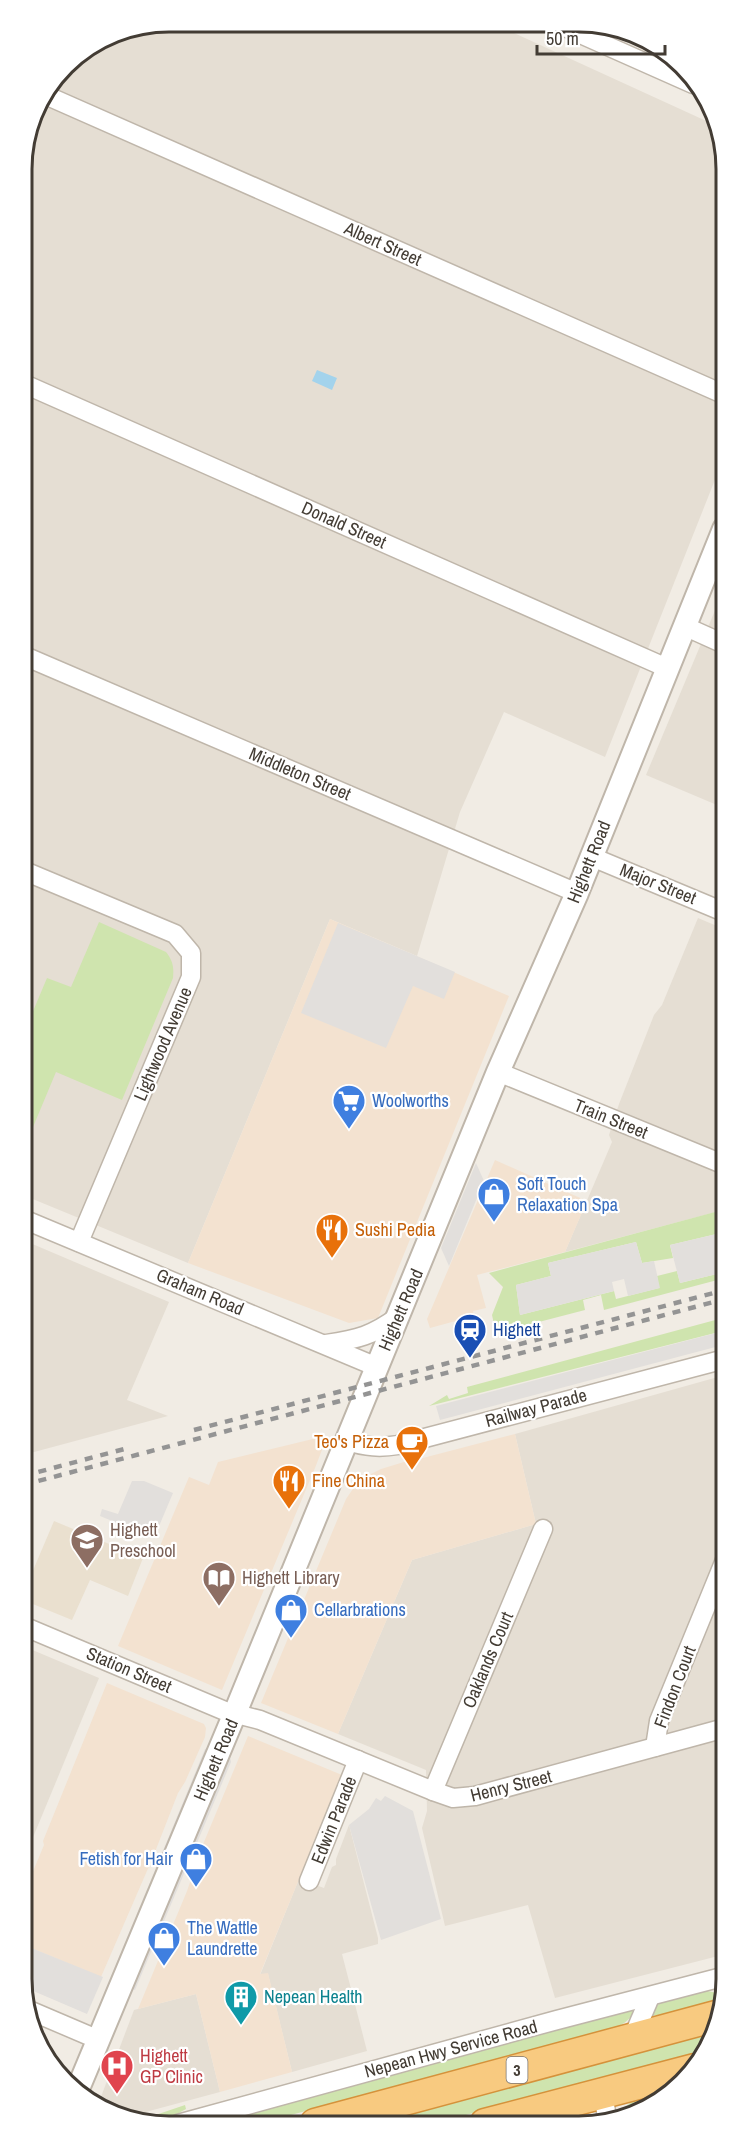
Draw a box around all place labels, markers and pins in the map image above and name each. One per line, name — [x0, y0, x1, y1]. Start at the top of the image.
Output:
supermarket icon: Woolworths — [331, 1083, 367, 1130]
place label: Woolworths — [372, 1088, 449, 1113]
place label: Soft Touch Relaxation Spa — [517, 1171, 618, 1217]
shop icon: Soft Touch Relaxation Spa — [476, 1176, 512, 1223]
restaurant icon: Sushi Pedia — [314, 1212, 350, 1259]
place label: Sushi Pedia — [355, 1217, 435, 1242]
station icon: Highett — [452, 1312, 488, 1359]
place label: Highett — [493, 1317, 541, 1342]
cafe icon: Teo's Pizza — [394, 1424, 430, 1471]
place label: Teo's Pizza — [314, 1429, 389, 1454]
restaurant icon: Fine China — [271, 1463, 307, 1510]
place label: Fine China — [312, 1468, 385, 1493]
place label: Highett Preschool — [110, 1517, 176, 1563]
school or university icon: Highett Preschool — [69, 1522, 105, 1569]
library icon: Highett Library — [201, 1560, 237, 1607]
place label: Highett Library — [242, 1565, 340, 1590]
shop icon: Cellarbrations — [273, 1592, 309, 1639]
place label: Cellarbrations — [314, 1597, 406, 1622]
shop icon: Fetish for Hair — [178, 1841, 214, 1888]
place label: Fetish for Hair — [79, 1846, 173, 1871]
place label: The Wattle Laundrette — [187, 1915, 258, 1961]
shop icon: The Wattle Laundrette — [146, 1920, 182, 1967]
building icon: Nepean Health — [223, 1979, 259, 2026]
place label: Nepean Health — [264, 1984, 362, 2009]
place label: Highett GP Clinic — [140, 2043, 203, 2089]
hospital icon: Highett GP Clinic — [99, 2048, 135, 2095]

